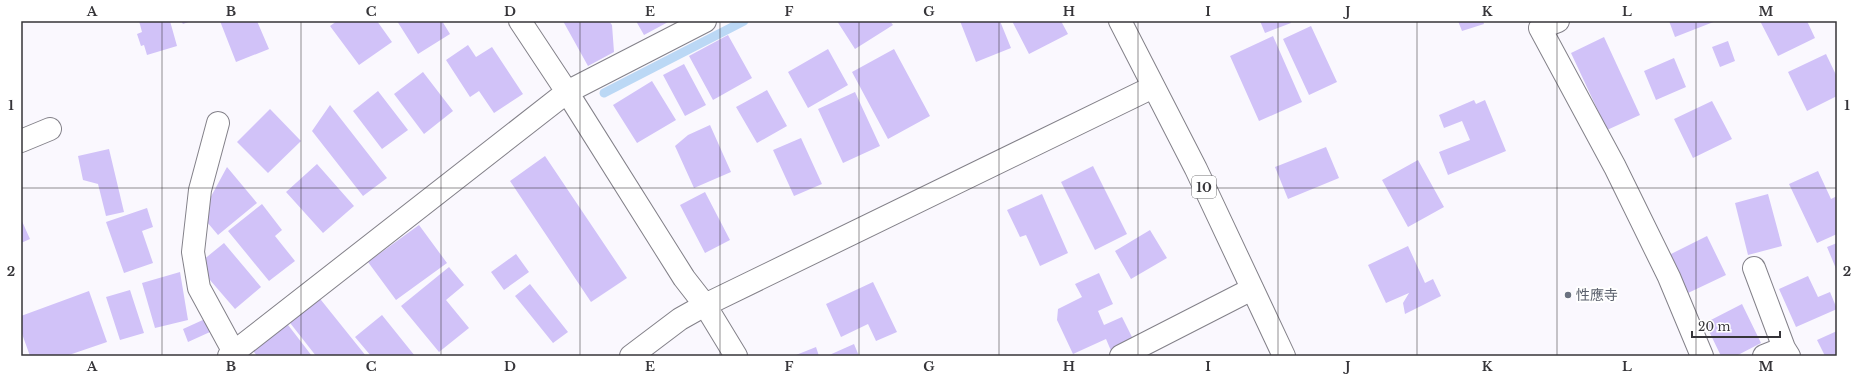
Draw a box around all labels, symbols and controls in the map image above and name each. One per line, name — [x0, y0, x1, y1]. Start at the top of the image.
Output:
text: A — [86, 3, 98, 20]
text: B — [226, 3, 236, 20]
text: C — [366, 3, 377, 20]
text: D — [504, 3, 516, 20]
text: E — [645, 3, 655, 20]
text: F — [785, 3, 794, 20]
text: G — [923, 3, 935, 20]
text: H — [1063, 3, 1075, 20]
text: I — [1205, 3, 1211, 20]
text: J — [1342, 3, 1351, 20]
text: K — [1482, 3, 1493, 20]
text: L — [1622, 3, 1632, 20]
text: M — [1759, 3, 1774, 20]
text: 1 — [8, 97, 14, 114]
text: 1 — [1844, 97, 1850, 114]
road number: 10 — [1192, 176, 1216, 198]
text: 2 — [7, 263, 15, 280]
text: 2 — [1843, 263, 1851, 280]
place label: 性應寺 — [1576, 286, 1618, 304]
marker: 性應寺 — [1563, 290, 1573, 300]
scale bar — [1692, 313, 1780, 339]
text: 20 m — [1698, 319, 1730, 334]
text: A — [86, 358, 98, 375]
text: B — [226, 358, 236, 375]
text: C — [366, 358, 377, 375]
text: D — [504, 358, 516, 375]
text: E — [645, 358, 655, 375]
text: F — [785, 358, 794, 375]
text: G — [923, 358, 935, 375]
text: H — [1063, 358, 1075, 375]
text: I — [1205, 358, 1211, 375]
text: J — [1342, 358, 1351, 375]
text: K — [1482, 358, 1493, 375]
text: L — [1622, 358, 1632, 375]
text: M — [1759, 358, 1774, 375]

